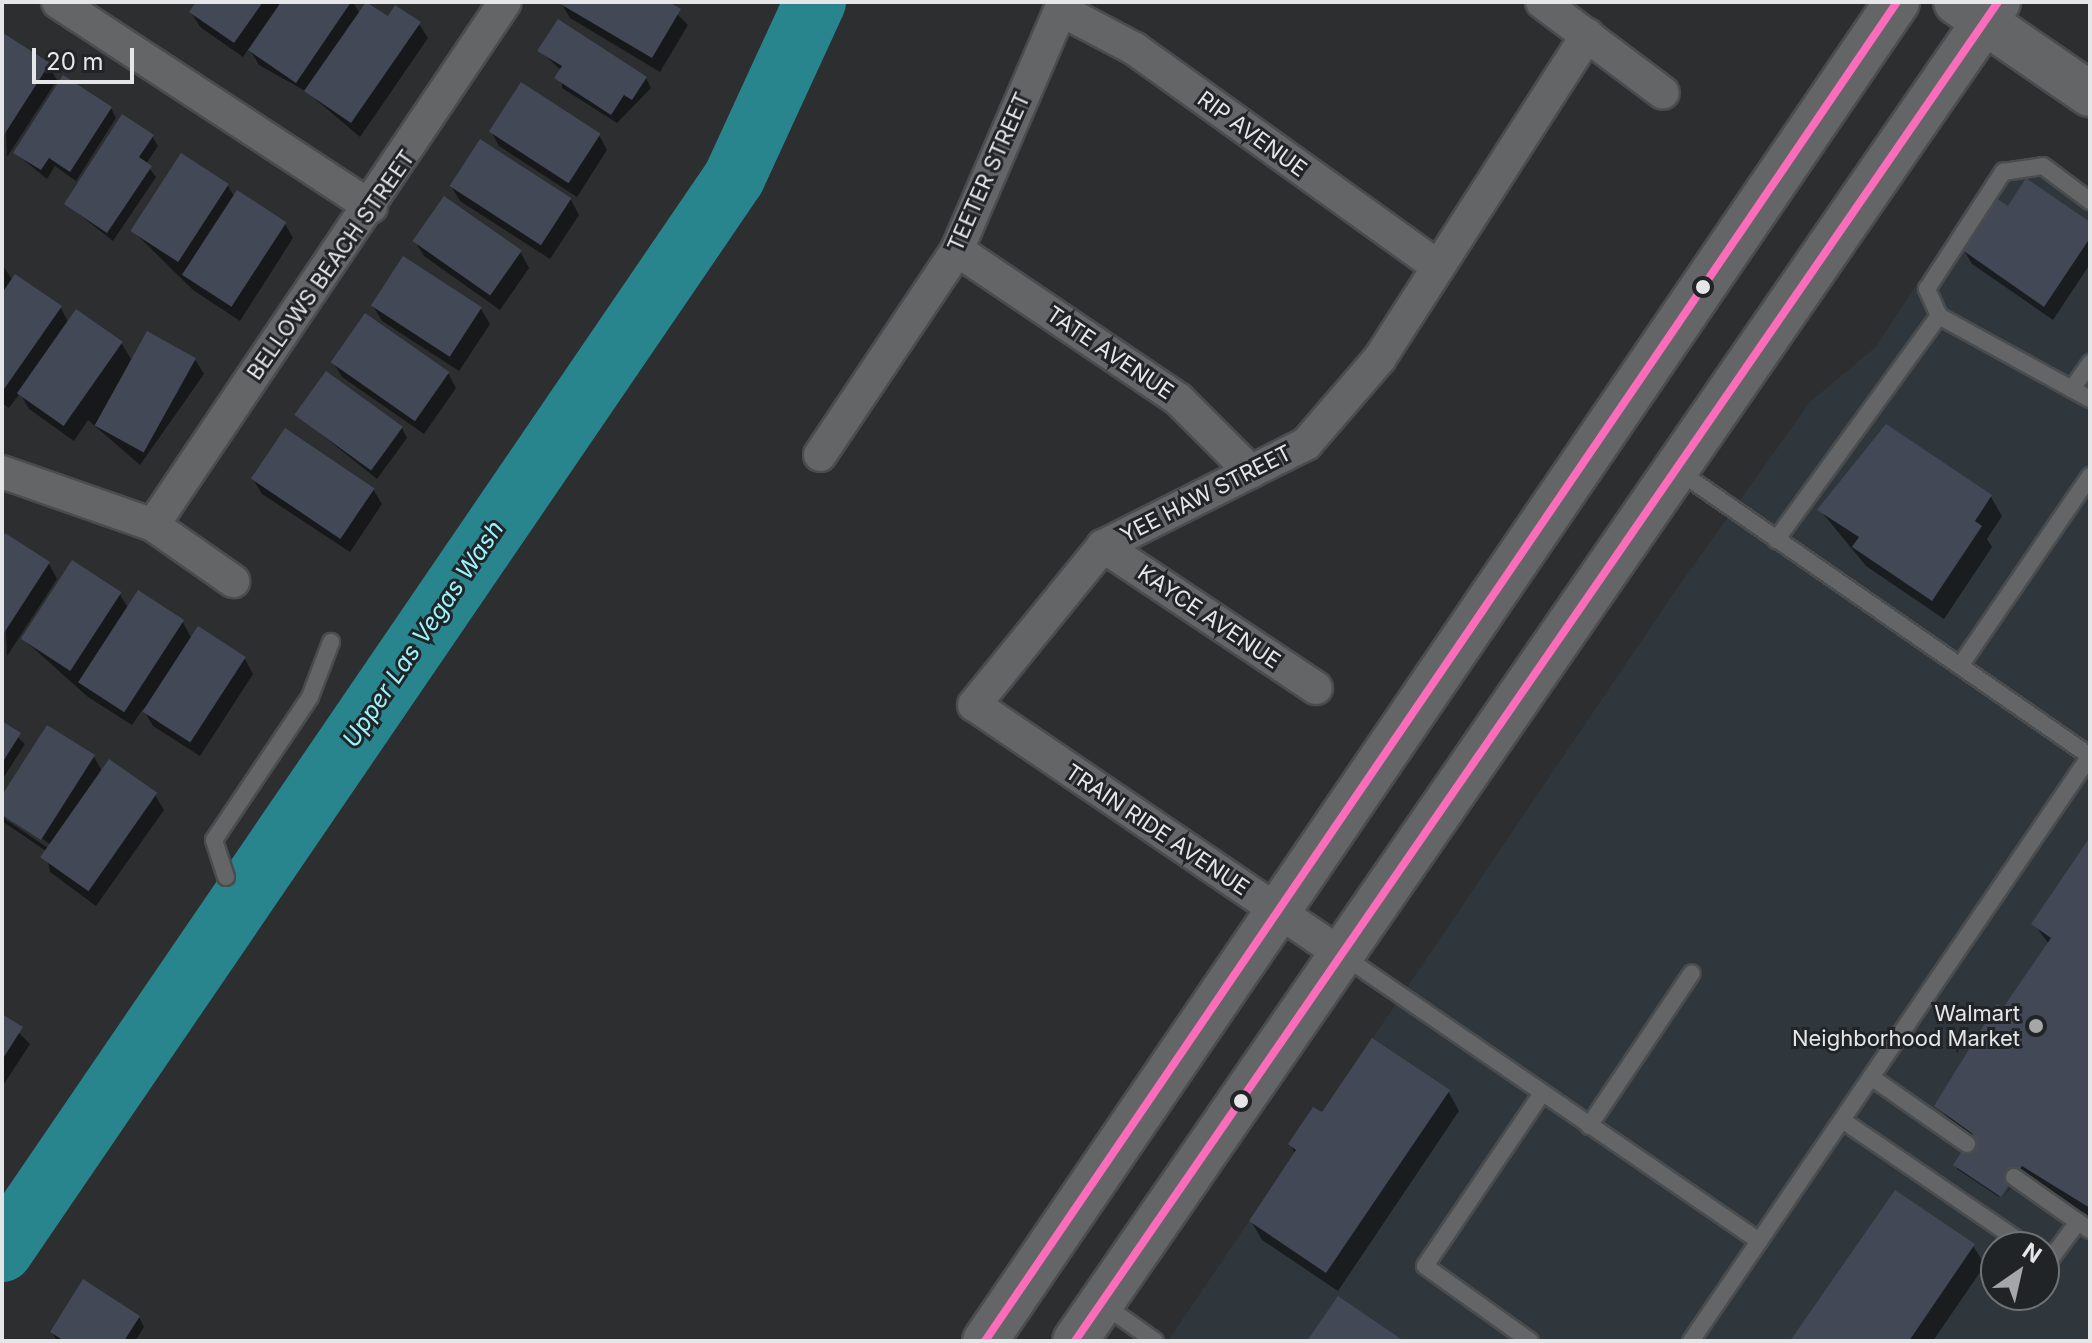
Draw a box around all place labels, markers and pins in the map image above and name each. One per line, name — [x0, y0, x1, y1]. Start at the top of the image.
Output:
unlabelled marker — [1695, 279, 1711, 295]
place label: Walmart Neighborhood Market — [1792, 1000, 2020, 1052]
marker: Walmart Neighborhood Market — [2027, 1017, 2045, 1035]
unlabelled marker — [1233, 1093, 1249, 1109]

